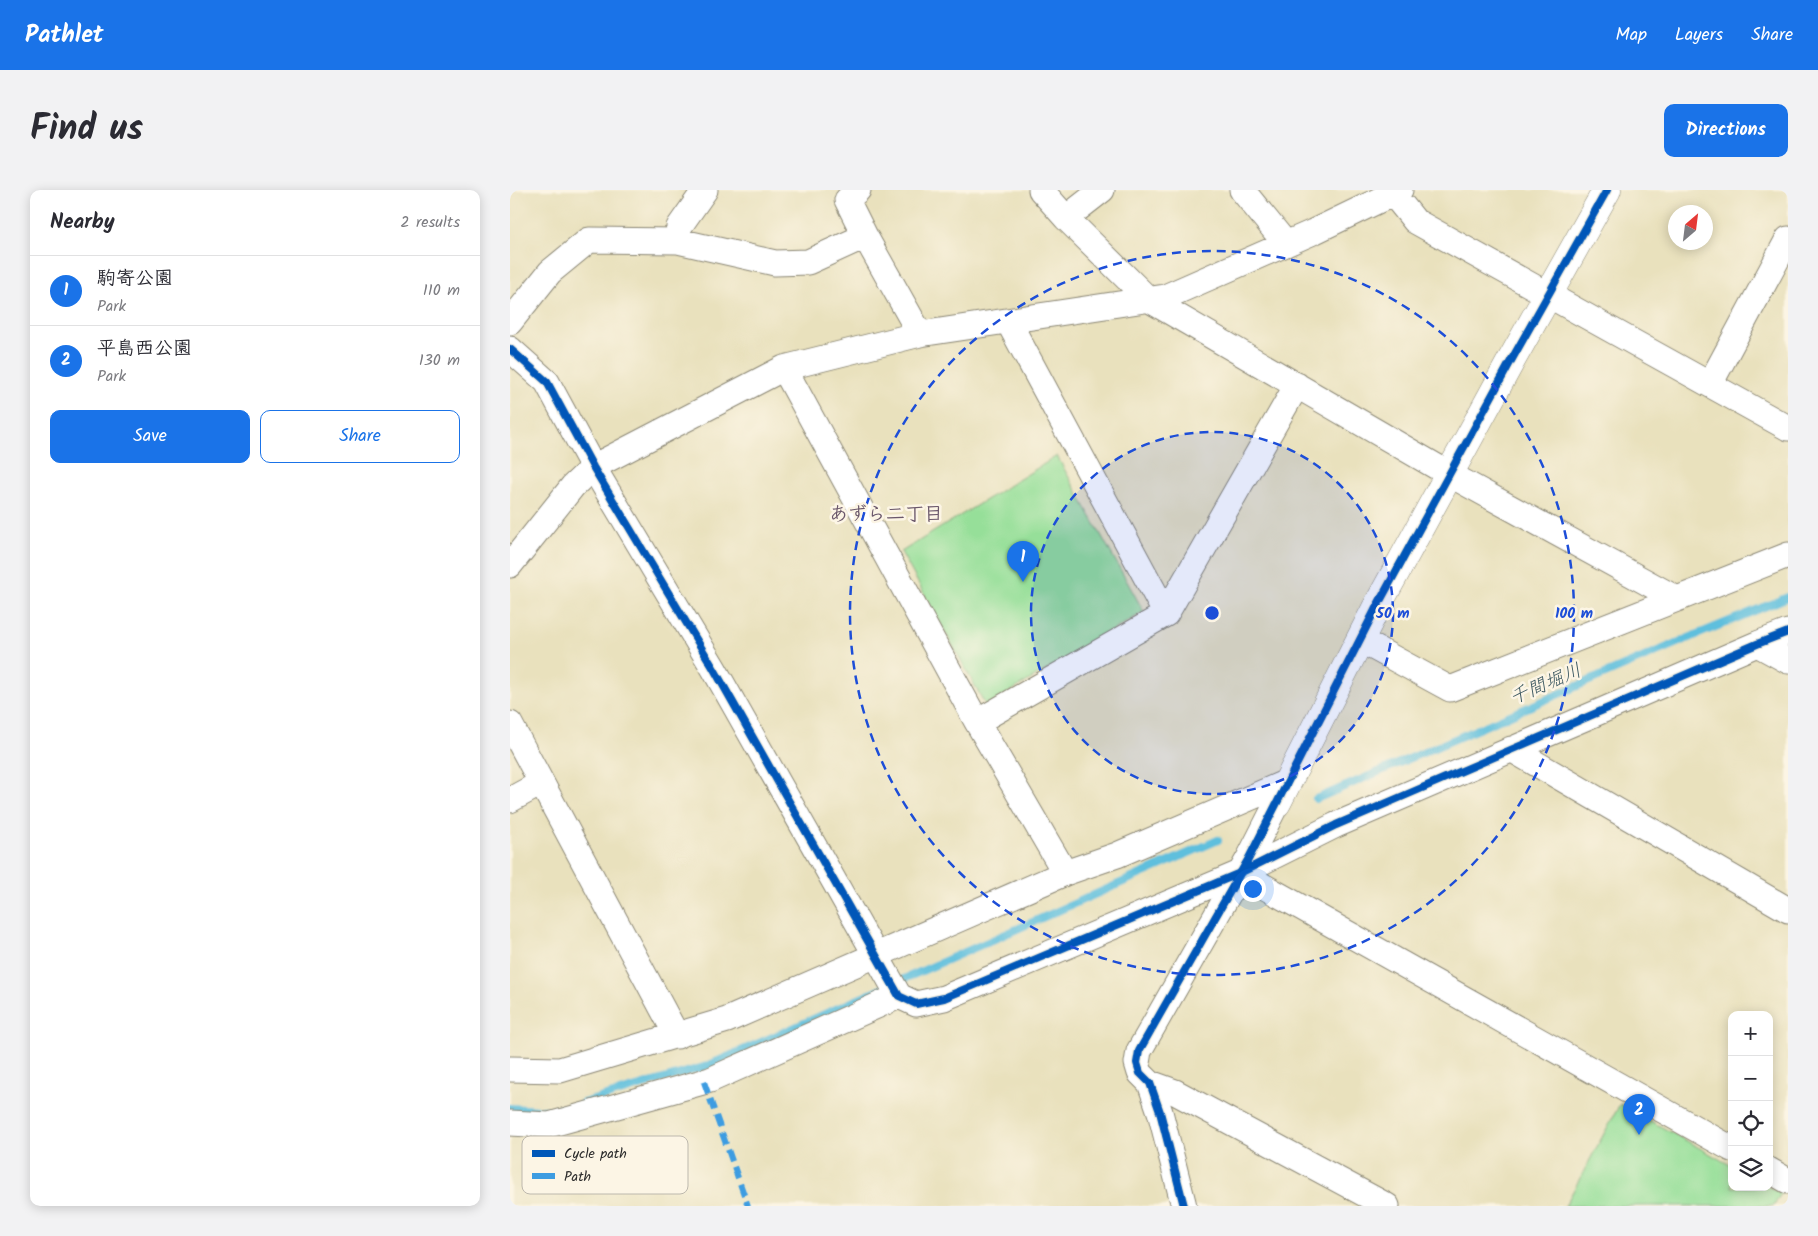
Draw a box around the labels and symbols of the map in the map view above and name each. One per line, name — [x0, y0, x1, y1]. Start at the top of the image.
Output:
north arrow — [1668, 205, 1713, 250]
district label: あずら二丁目 — [829, 500, 943, 530]
pin: 1 — [1007, 541, 1039, 582]
text: 50 m — [1375, 602, 1410, 626]
text: 100 m — [1555, 602, 1593, 626]
centre of rings — [1203, 604, 1221, 622]
water label: 千間堀川 — [1505, 656, 1587, 713]
your location — [1240, 876, 1266, 902]
pin: 2 — [1623, 1094, 1655, 1135]
legend — [522, 1136, 688, 1194]
text: Cycle path — [564, 1143, 627, 1165]
text: Path — [564, 1166, 591, 1188]

